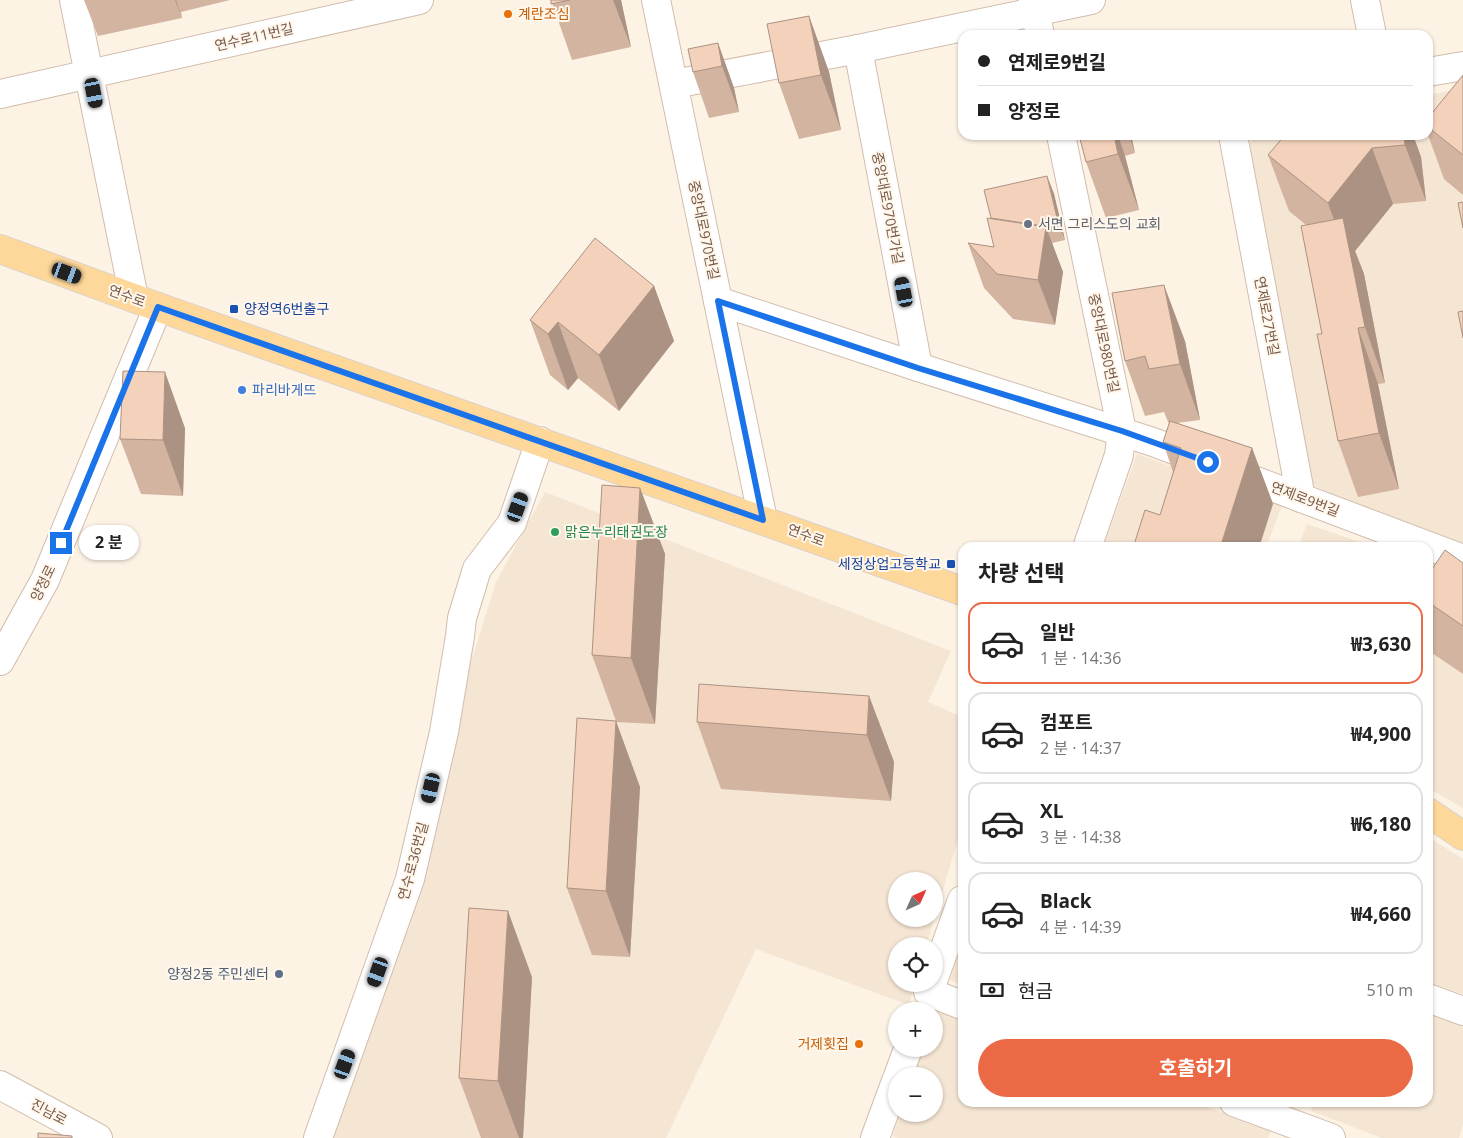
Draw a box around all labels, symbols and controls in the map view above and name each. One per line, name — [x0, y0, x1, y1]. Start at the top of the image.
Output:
place label: 계란조심 — [518, 4, 570, 23]
marker: 계란조심 — [502, 8, 514, 20]
street label: 연수로11번길 — [213, 18, 295, 55]
text: 연제로9번길 — [1008, 49, 1106, 75]
car — [83, 77, 104, 109]
text: 양정로 — [1008, 98, 1060, 124]
street label: 중앙대로970번가길 — [868, 150, 909, 266]
street label: 중앙대로970번길 — [685, 178, 724, 281]
place label: 서면 그리스도의 교회 — [1038, 214, 1161, 233]
marker: 서면 그리스도의 교회 — [1022, 218, 1034, 230]
car — [50, 261, 83, 285]
street label: 연제로27번길 — [1250, 275, 1284, 357]
car — [893, 276, 914, 308]
street label: 연수로 — [106, 280, 149, 311]
street label: 중앙대로980번길 — [1085, 291, 1124, 394]
place label: 양정역6번출구 — [244, 299, 329, 318]
marker: 양정역6번출구 — [228, 303, 240, 315]
place label: 파리바게뜨 — [252, 380, 317, 399]
marker: 파리바게뜨 — [236, 384, 248, 396]
route start — [1197, 451, 1219, 473]
street label: 연제로9번길 — [1268, 477, 1342, 520]
car — [505, 490, 530, 524]
street label: 연수로 — [785, 519, 828, 550]
place label: 맑은누리태권도장 — [565, 522, 668, 541]
callout: 2 분 — [78, 526, 138, 560]
marker: 맑은누리태권도장 — [549, 526, 561, 538]
text: 2 분 — [95, 531, 123, 553]
route end — [50, 532, 72, 554]
place label: 세정상업고등학교 — [838, 554, 941, 573]
text: 차량 선택 — [978, 557, 1065, 587]
marker: 세정상업고등학교 — [945, 558, 957, 570]
street label: 양정로 — [26, 561, 60, 604]
text: 일반 — [1040, 619, 1075, 645]
icon: car — [980, 621, 1025, 666]
text: ₩3,630 — [1351, 631, 1411, 657]
text: 1 분 · 14:36 — [1040, 647, 1121, 669]
text: 컴포트 — [1040, 709, 1092, 735]
icon: car — [980, 711, 1025, 756]
text: ₩4,900 — [1351, 721, 1411, 747]
text: 2 분 · 14:37 — [1040, 737, 1121, 759]
car — [420, 772, 441, 804]
text: XL — [1040, 798, 1063, 824]
icon: car — [980, 801, 1025, 846]
text: ₩6,180 — [1351, 811, 1411, 837]
street label: 연수로36번길 — [393, 820, 432, 902]
text: 3 분 · 14:38 — [1040, 826, 1121, 848]
north arrow — [888, 872, 942, 928]
map controls — [888, 872, 943, 1122]
text: Black — [1040, 888, 1092, 914]
icon: car — [980, 891, 1025, 936]
text: ₩4,660 — [1351, 901, 1411, 927]
text: 4 분 · 14:39 — [1040, 916, 1121, 938]
button: locate — [888, 937, 943, 992]
car — [365, 955, 390, 989]
place label: 양정2동 주민센터 — [167, 964, 269, 983]
marker: 양정2동 주민센터 — [273, 968, 285, 980]
icon: cash — [978, 976, 1006, 1004]
text: 현금 — [1018, 978, 1053, 1004]
text: 510 m — [1367, 979, 1413, 1001]
button: + — [888, 1002, 943, 1057]
place label: 거제횟집 — [797, 1034, 849, 1053]
marker: 거제횟집 — [853, 1038, 865, 1050]
button: 호출하기 — [978, 1039, 1413, 1097]
car — [332, 1047, 357, 1081]
button: − — [888, 1067, 943, 1122]
street label: 진남로 — [28, 1094, 71, 1129]

